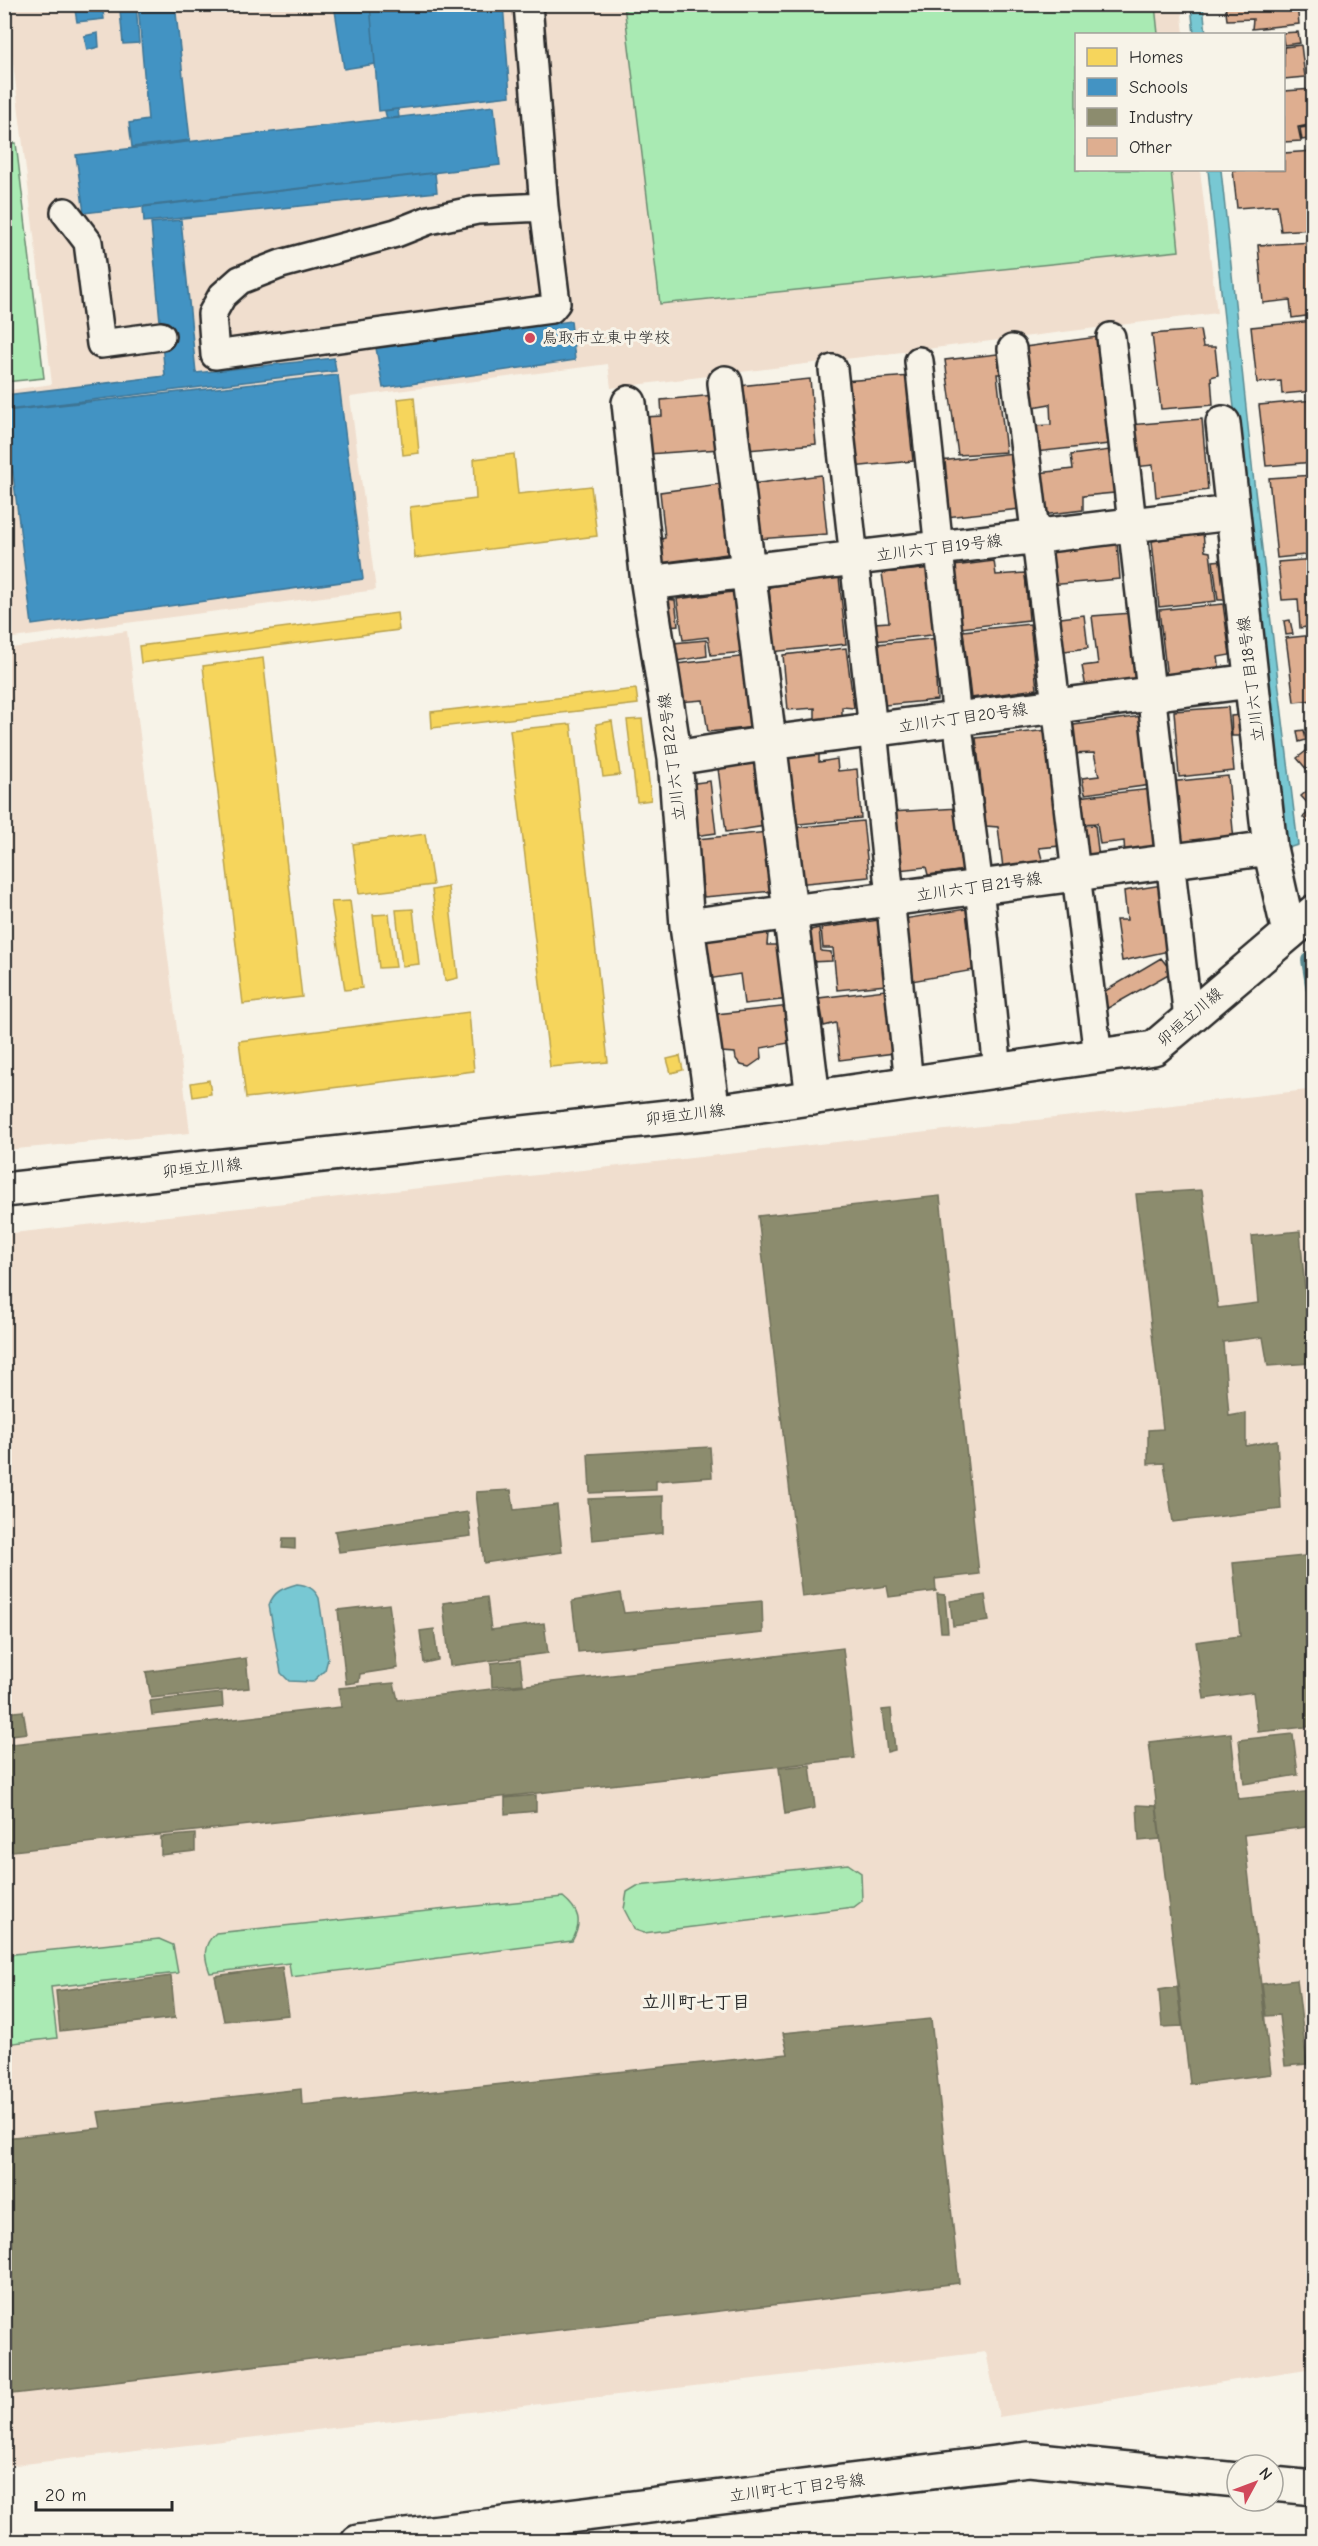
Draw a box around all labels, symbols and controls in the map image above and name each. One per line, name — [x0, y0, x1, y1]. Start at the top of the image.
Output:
legend — [1075, 33, 1285, 171]
text: Homes — [1129, 47, 1183, 68]
text: Schools — [1129, 77, 1188, 98]
text: Industry — [1129, 107, 1194, 128]
text: Other — [1129, 137, 1172, 158]
place label: 鳥取市立東中学校 — [542, 329, 670, 347]
marker: 鳥取市立東中学校 — [523, 331, 537, 345]
street label: 立川六丁目19号線 — [875, 531, 1003, 565]
street label: 立川六丁目18号線 — [1234, 615, 1268, 743]
street label: 立川六丁目22号線 — [655, 692, 689, 822]
street label: 立川六丁目20号線 — [897, 700, 1029, 736]
street label: 立川六丁目21号線 — [915, 869, 1043, 905]
street label: 卯垣立川線 — [1154, 984, 1226, 1050]
street label: 卯垣立川線 — [644, 1101, 726, 1129]
street label: 卯垣立川線 — [161, 1155, 243, 1181]
district label: 立川町七丁目 — [642, 1992, 750, 2013]
north arrow — [1225, 2453, 1285, 2513]
text: N — [1255, 2464, 1276, 2484]
street label: 立川町七丁目2号線 — [728, 2471, 866, 2505]
scale bar — [36, 2474, 172, 2512]
text: 20 m — [45, 2485, 86, 2506]

